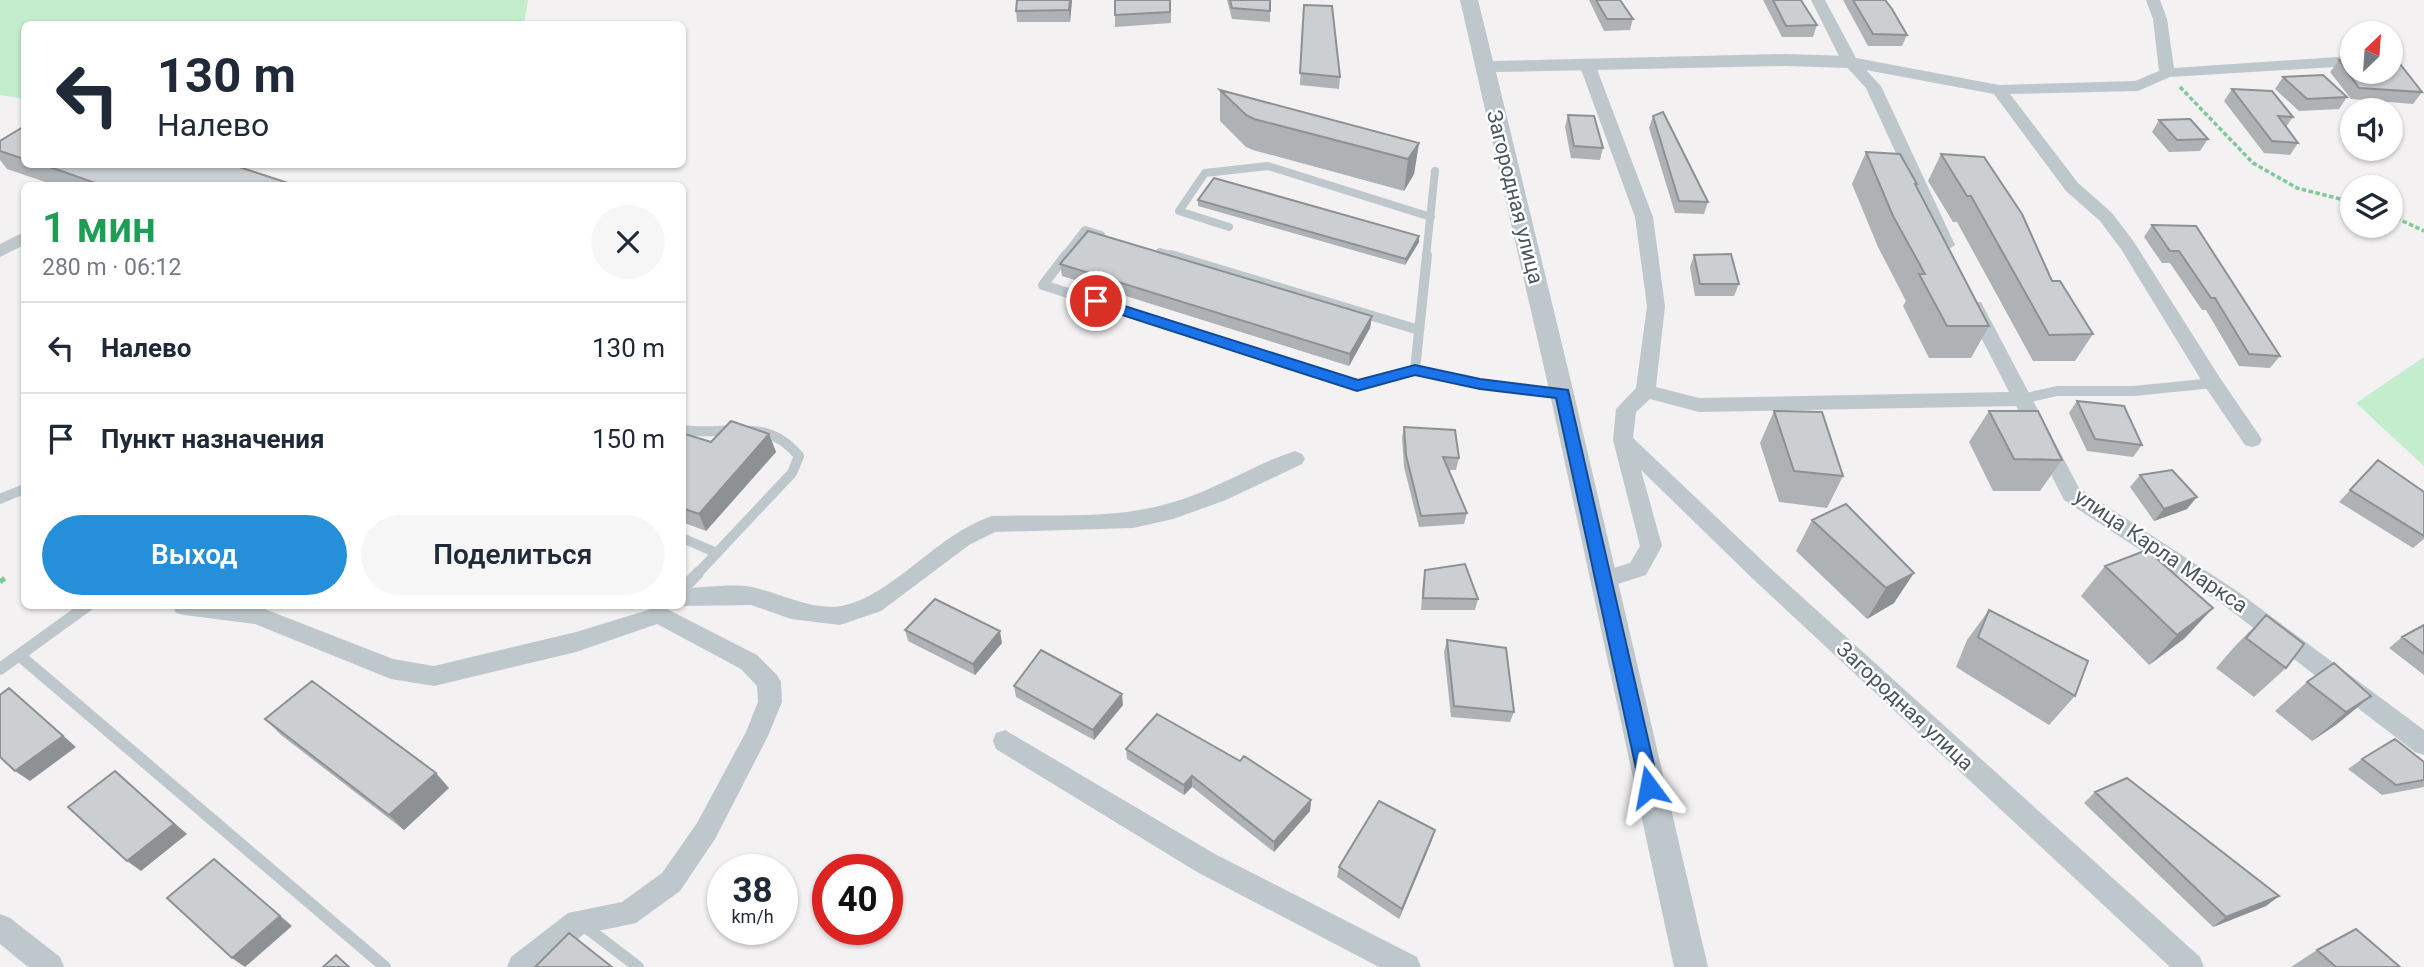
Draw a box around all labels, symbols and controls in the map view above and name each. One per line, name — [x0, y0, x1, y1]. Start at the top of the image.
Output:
north arrow — [2340, 21, 2403, 84]
map controls — [2340, 21, 2403, 238]
text: 130 m — [157, 47, 296, 104]
icon: left — [42, 49, 133, 140]
button: sound — [2340, 98, 2403, 161]
text: Налево — [157, 106, 269, 144]
street label: Загородная улица — [1482, 108, 1548, 286]
button: layers — [2340, 175, 2403, 238]
text: 1 мин — [42, 203, 156, 252]
button: close — [591, 205, 665, 279]
text: 280 m · 06:12 — [42, 254, 181, 281]
pin — [1066, 271, 1126, 331]
icon: arrive — [1077, 282, 1115, 320]
icon: left — [42, 329, 80, 367]
text: Налево — [101, 333, 191, 363]
text: 130 m — [592, 333, 665, 363]
icon: arrive — [42, 420, 80, 458]
text: Пункт назначения — [101, 424, 325, 454]
text: 150 m — [592, 424, 665, 454]
street label: улица Карла Маркса — [2070, 484, 2252, 618]
button: Выход — [42, 515, 347, 595]
button: Поделиться — [361, 515, 665, 595]
street label: Загородная улица — [1832, 636, 1978, 776]
position arrow — [1612, 750, 1686, 824]
speed limit sign: 40 — [812, 854, 903, 945]
text: 38 — [732, 870, 773, 911]
text: km/h — [731, 906, 774, 927]

